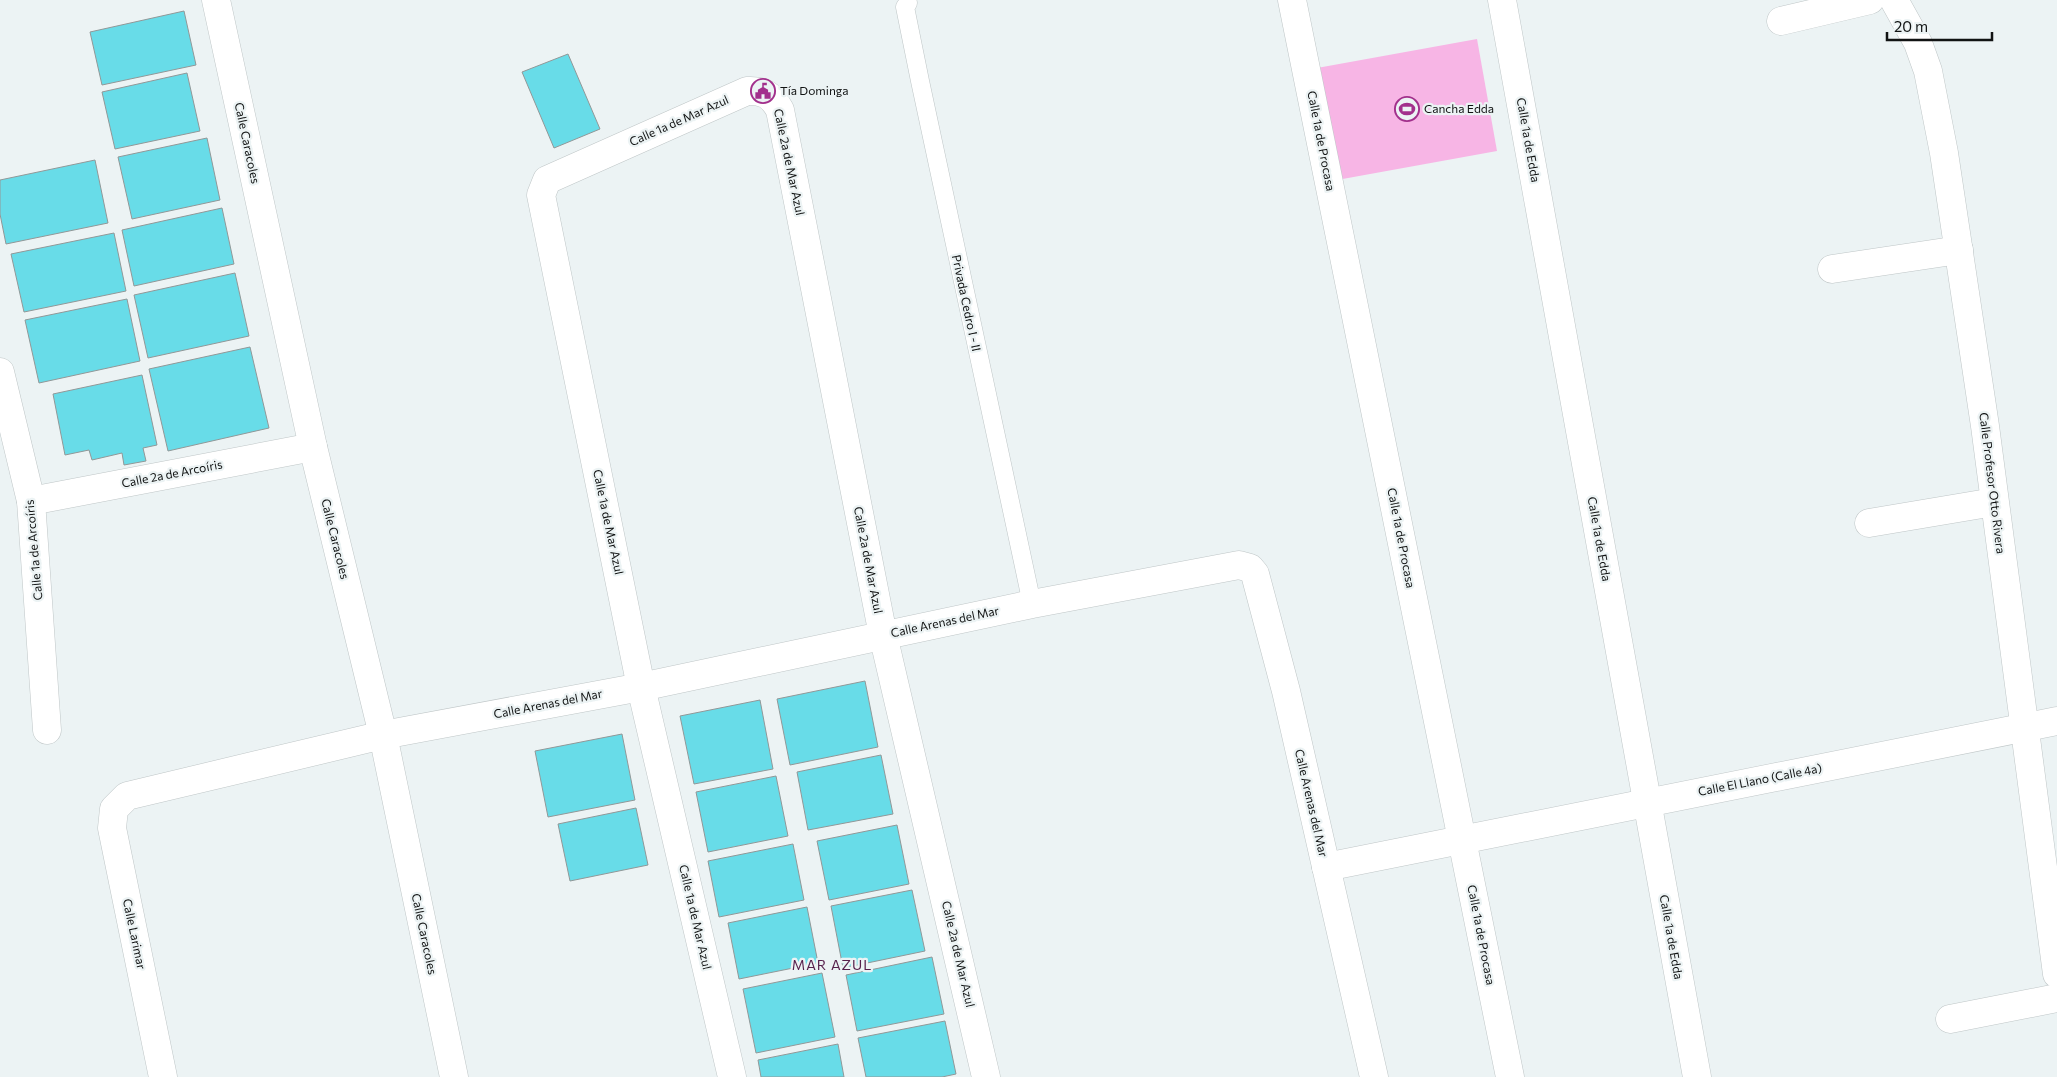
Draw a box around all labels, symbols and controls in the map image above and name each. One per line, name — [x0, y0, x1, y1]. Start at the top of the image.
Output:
scale bar — [1887, 10, 1992, 42]
text: 20 m — [1894, 17, 1928, 35]
public building icon: Tía Dominga — [750, 78, 776, 104]
place label: Tía Dominga — [780, 83, 848, 97]
street label: Calle 1a de Procasa — [1305, 90, 1339, 192]
street label: Calle 1a de Mar Azul — [627, 92, 730, 148]
sports icon: Cancha Edda — [1394, 96, 1420, 122]
street label: Calle 1a de Edda — [1515, 96, 1543, 183]
street label: Calle Caracoles — [233, 101, 263, 185]
place label: Cancha Edda — [1424, 101, 1494, 115]
street label: Calle 2a de Mar Azul — [772, 107, 808, 216]
street label: Privada Cedro I - II — [950, 253, 984, 352]
street label: Calle Profesor Otto Rivera — [1977, 411, 2009, 554]
street label: Calle 2a de Arcoíris — [120, 456, 223, 490]
street label: Calle 1a de Mar Azul — [591, 468, 627, 576]
street label: Calle 1a de Procasa — [1385, 487, 1419, 589]
street label: Calle 1a de Edda — [1586, 495, 1614, 582]
street label: Calle Caracoles — [319, 497, 353, 581]
street label: Calle 1a de Arcoíris — [22, 499, 44, 601]
street label: Calle 2a de Mar Azul — [852, 505, 886, 615]
street label: Calle Arenas del Mar — [889, 603, 1000, 639]
street label: Calle Arenas del Mar — [492, 686, 604, 720]
street label: Calle Arenas del Mar — [1293, 747, 1331, 858]
street label: Calle El Llano (Calle 4a) — [1697, 760, 1823, 798]
street label: Calle 1a de Mar Azul — [677, 863, 715, 971]
street label: Calle 1a de Procasa — [1465, 884, 1499, 986]
street label: Calle Caracoles — [410, 892, 440, 976]
street label: Calle 1a de Edda — [1658, 893, 1686, 980]
street label: Calle Larimar — [121, 897, 149, 971]
street label: Calle 2a de Mar Azul — [940, 899, 978, 1008]
district label: MAR AZUL — [792, 956, 872, 973]

